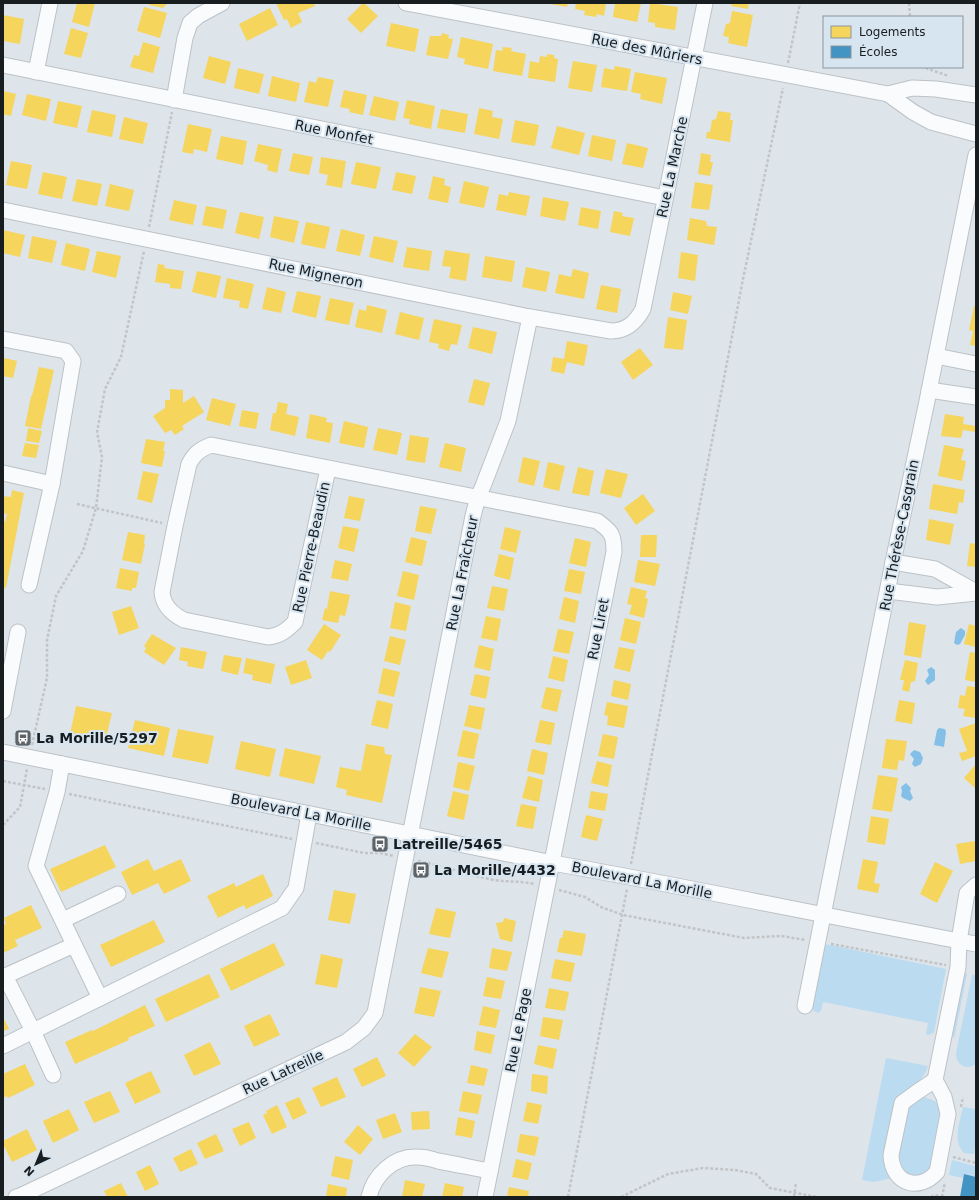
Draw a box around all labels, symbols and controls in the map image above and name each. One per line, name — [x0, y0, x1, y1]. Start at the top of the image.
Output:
legend — [823, 16, 963, 68]
text: Logements — [859, 25, 925, 39]
street label: Rue des Mûriers — [590, 30, 704, 68]
text: Écoles — [859, 44, 898, 59]
street label: Rue La Marche — [653, 115, 691, 219]
street label: Rue Monfet — [293, 117, 375, 148]
street label: Rue Migneron — [267, 255, 365, 291]
street label: Rue Thérèse-Casgrain — [876, 458, 922, 612]
street label: Rue Pierre-Beaudin — [289, 480, 333, 614]
street label: Rue La Fraîcheur — [443, 514, 481, 632]
street label: Rue Liret — [584, 596, 612, 661]
bus stop icon: La Morille/5297 — [13, 728, 33, 748]
place label: La Morille/5297 — [36, 730, 158, 746]
street label: Boulevard La Morille — [229, 791, 373, 833]
bus stop icon: Latreille/5465 — [370, 834, 390, 854]
place label: Latreille/5465 — [393, 836, 502, 852]
street label: Boulevard La Morille — [570, 859, 714, 901]
bus stop icon: La Morille/4432 — [411, 860, 431, 880]
place label: La Morille/4432 — [434, 862, 556, 878]
street label: Rue Le Page — [502, 986, 534, 1074]
street label: Rue Latreille — [240, 1046, 326, 1098]
north arrow — [16, 1144, 56, 1184]
text: N — [22, 1163, 37, 1179]

